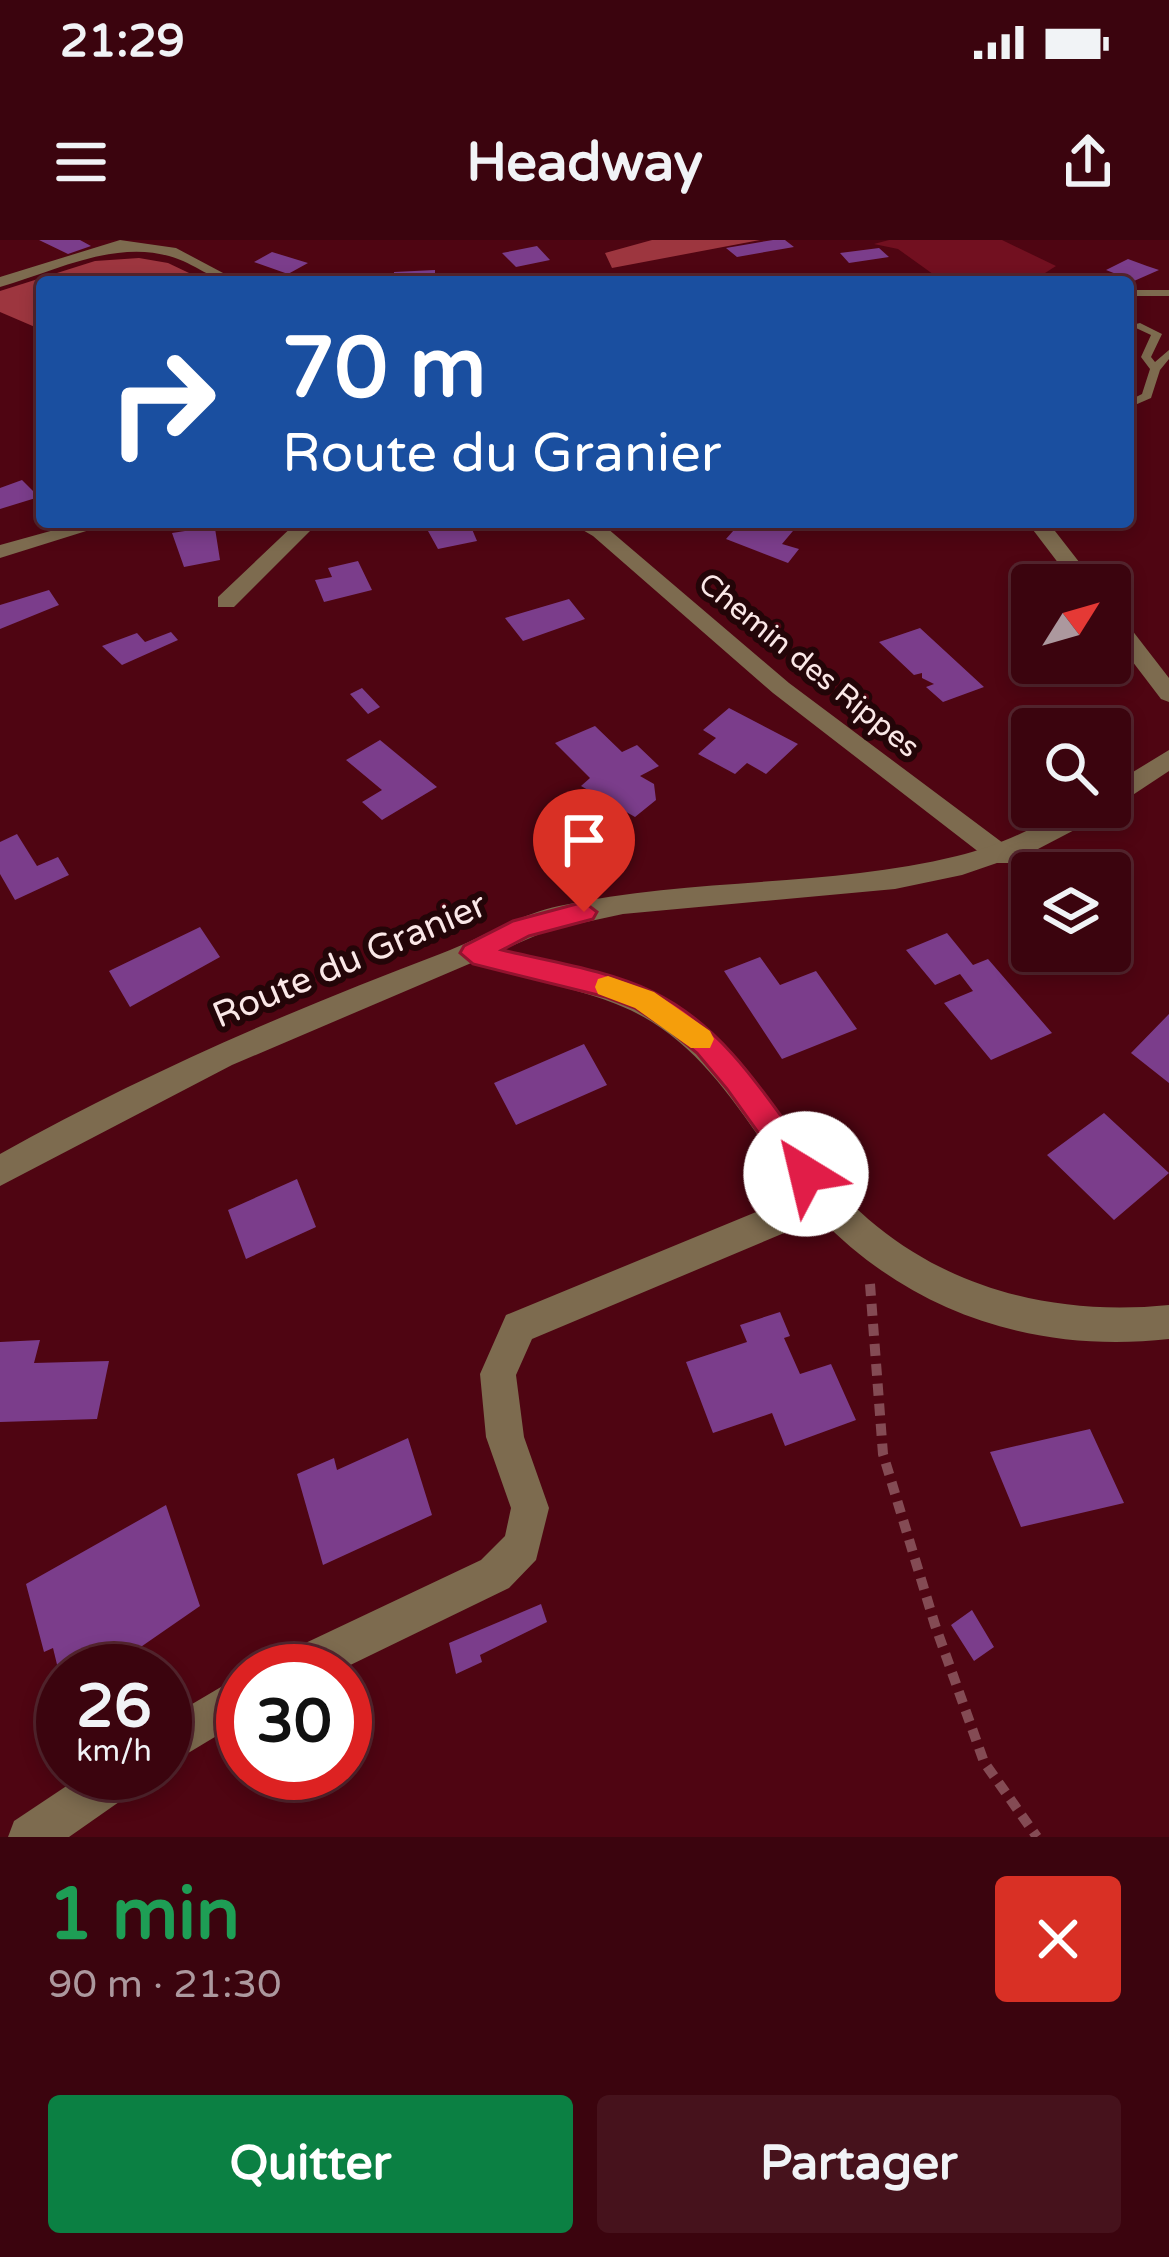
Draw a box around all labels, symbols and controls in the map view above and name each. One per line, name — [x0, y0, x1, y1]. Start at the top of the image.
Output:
text: 21:29 — [60, 15, 185, 69]
icon: menu — [48, 129, 114, 195]
icon: share — [1055, 129, 1121, 195]
text: Headway — [466, 130, 703, 195]
text: 70 m — [282, 319, 486, 420]
icon: right — [84, 324, 240, 480]
text: Route du Granier — [282, 421, 722, 486]
north arrow — [1011, 564, 1131, 684]
map controls — [1011, 564, 1131, 972]
street label: Chemin des Rippes — [691, 565, 927, 766]
button: search — [1011, 708, 1131, 828]
pin — [533, 789, 635, 912]
icon: arrive — [551, 807, 617, 873]
button: layers — [1011, 852, 1131, 972]
street label: Route du Granier — [206, 883, 493, 1037]
position arrow — [743, 1111, 869, 1237]
speed limit sign: 30 — [216, 1644, 372, 1800]
text: 26 — [76, 1671, 152, 1743]
text: km/h — [76, 1733, 152, 1770]
text: 1 min — [48, 1872, 240, 1959]
button: close — [995, 1876, 1121, 2002]
text: 90 m · 21:30 — [48, 1961, 281, 2008]
button: Quitter — [48, 2095, 573, 2233]
button: Partager — [597, 2095, 1121, 2233]

